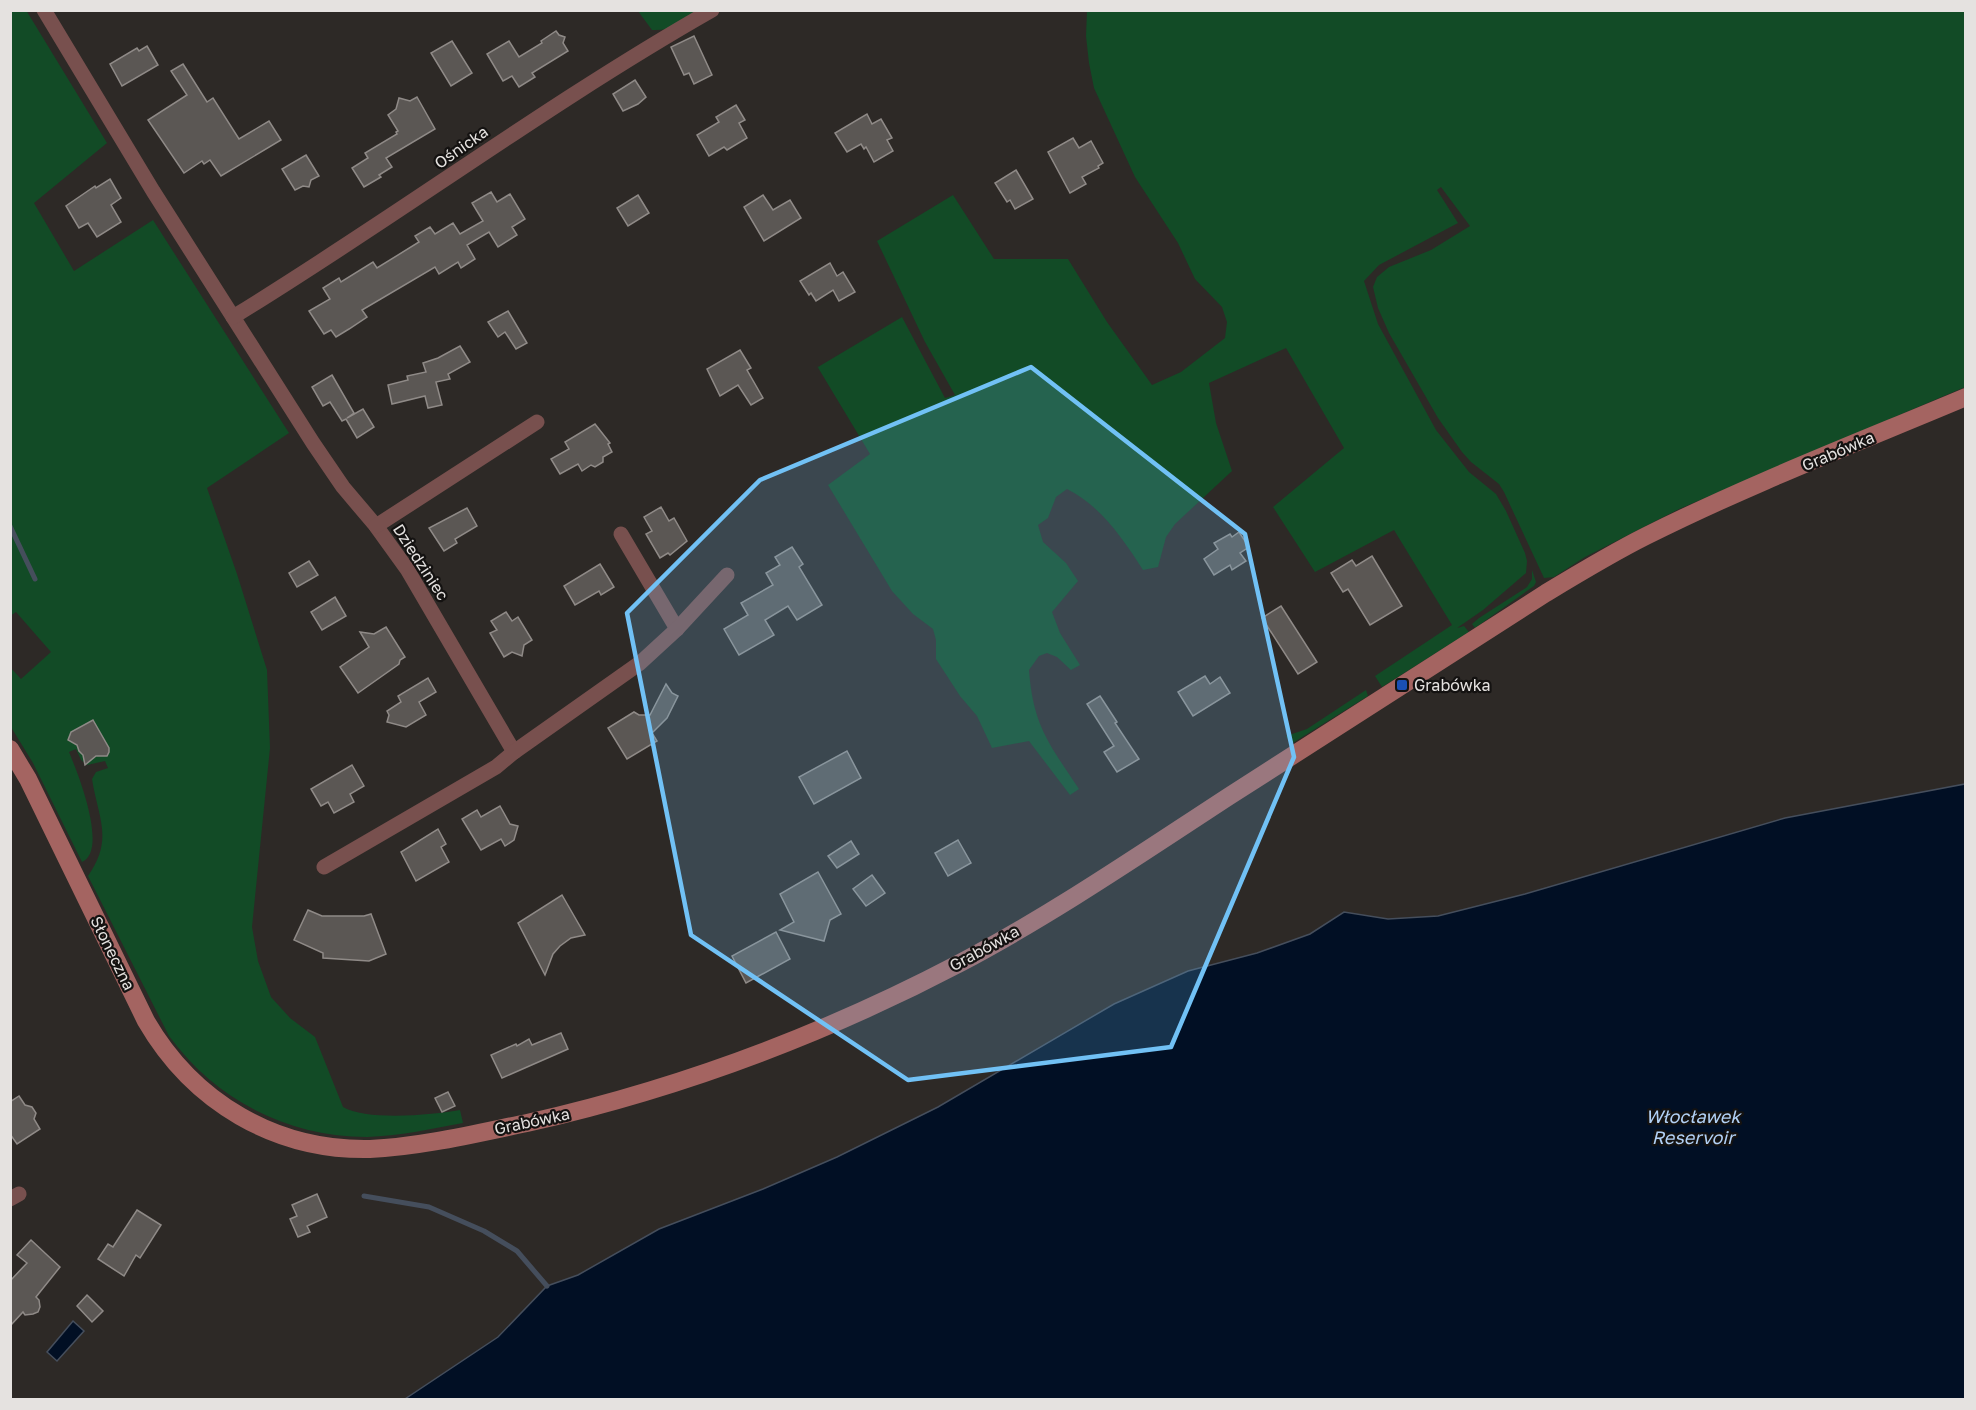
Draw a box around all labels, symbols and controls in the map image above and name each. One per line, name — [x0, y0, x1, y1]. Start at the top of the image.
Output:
street label: Ośnicka — [430, 121, 492, 173]
street label: Grabówka — [1799, 427, 1877, 475]
street label: Dziedziniec — [389, 520, 453, 604]
place label: Grabówka — [1414, 675, 1491, 695]
marker: Grabówka — [1395, 678, 1409, 692]
street label: Słoneczna — [86, 913, 140, 993]
street label: Grabówka — [946, 921, 1022, 975]
street label: Grabówka — [492, 1103, 572, 1139]
water label: Włocławek Reservoir — [1646, 1105, 1742, 1148]

